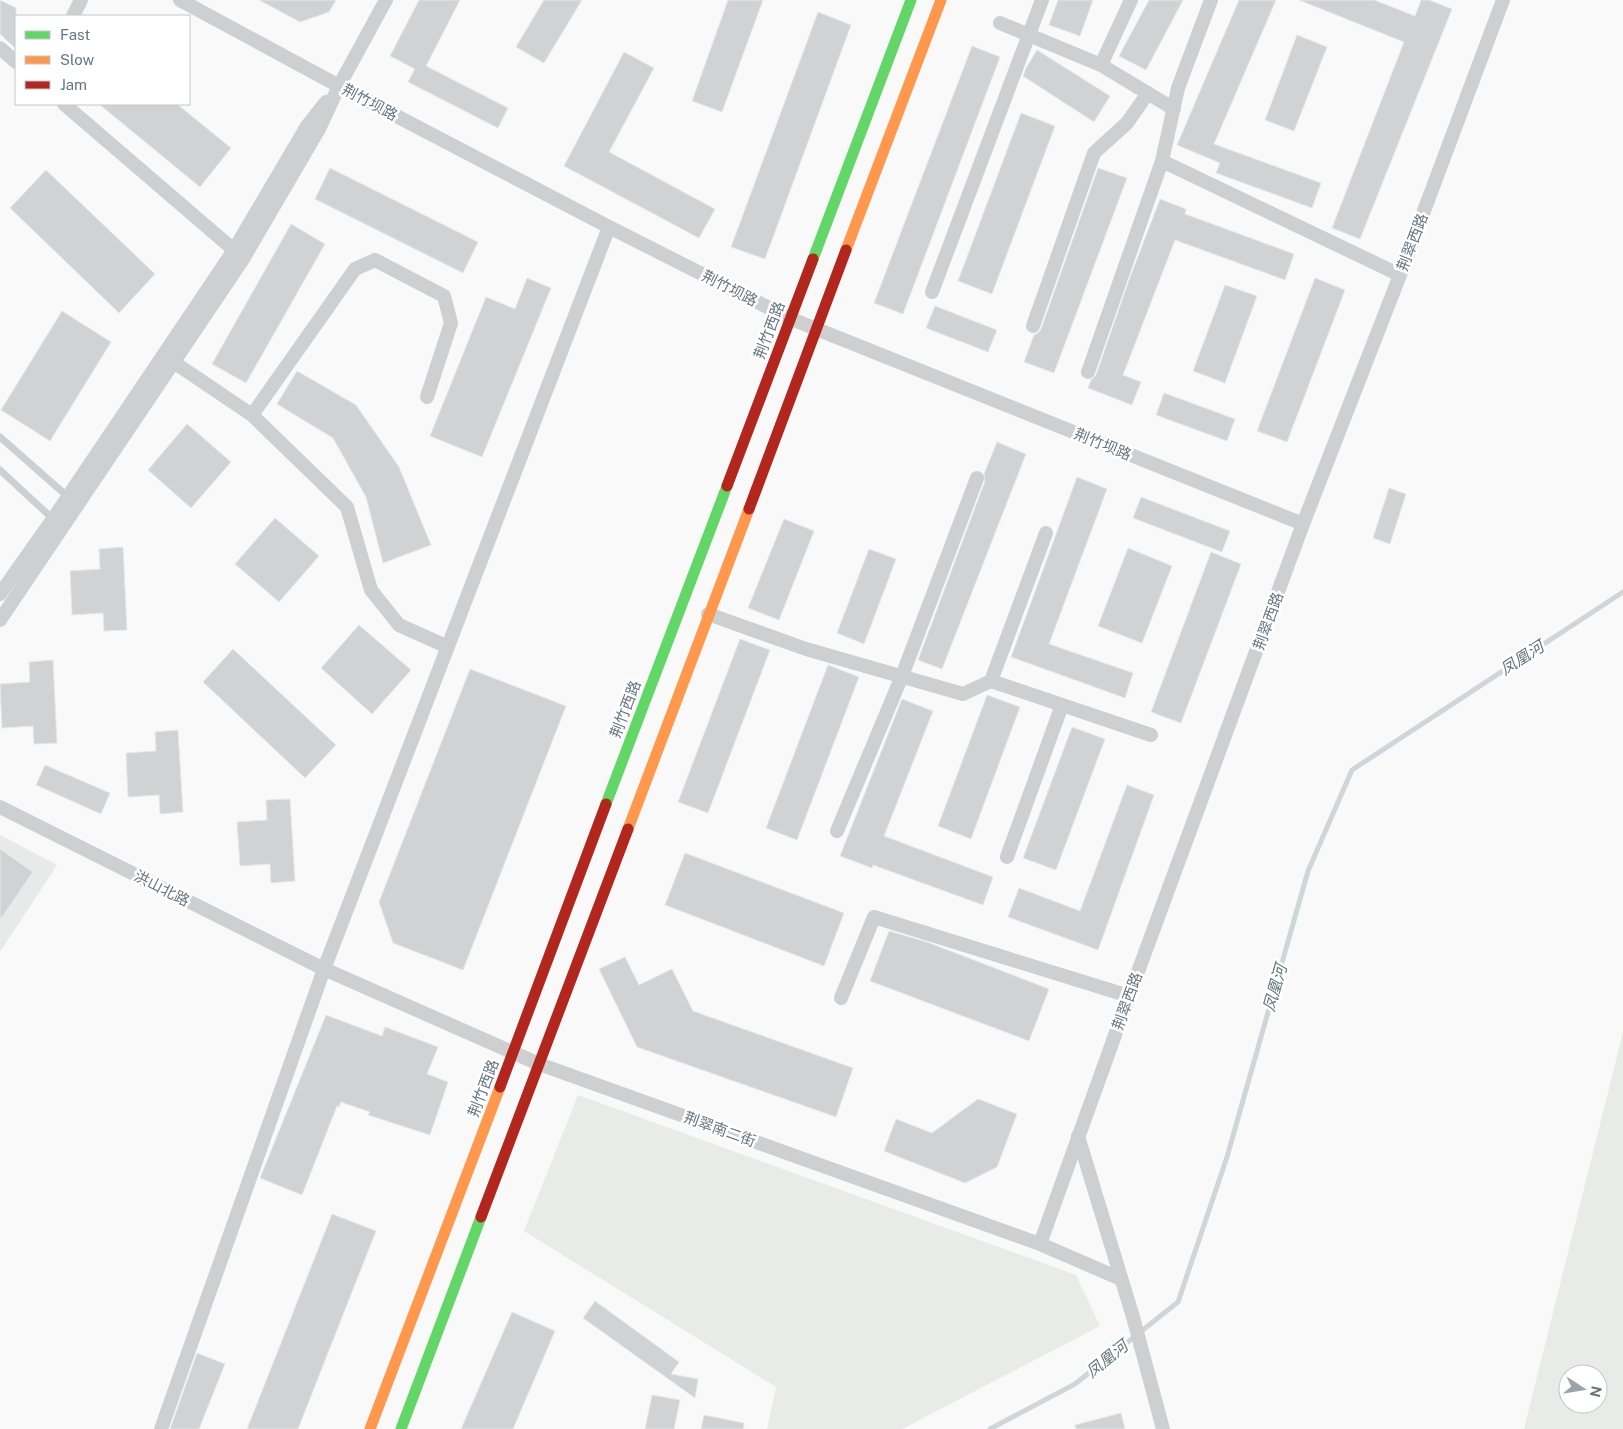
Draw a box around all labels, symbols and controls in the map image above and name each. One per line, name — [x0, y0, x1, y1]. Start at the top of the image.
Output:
legend — [15, 15, 190, 105]
text: Fast — [60, 26, 90, 43]
text: Slow — [60, 51, 95, 68]
text: Jam — [60, 76, 87, 93]
street label: 荆竹坝路 — [340, 80, 400, 124]
street label: 荆翠西路 — [1393, 211, 1431, 273]
street label: 荆竹坝路 — [699, 267, 761, 309]
street label: 荆竹西路 — [750, 299, 788, 361]
street label: 荆竹坝路 — [1072, 425, 1134, 463]
street label: 荆翠西路 — [1250, 590, 1286, 652]
water label: 凤凰河 — [1497, 635, 1550, 679]
street label: 荆竹西路 — [606, 678, 644, 740]
street label: 洪山北路 — [131, 867, 193, 909]
water label: 凤凰河 — [1259, 959, 1292, 1014]
street label: 荆翠西路 — [1109, 970, 1145, 1032]
street label: 荆竹西路 — [464, 1057, 502, 1119]
street label: 荆翠南二街 — [682, 1108, 758, 1150]
water label: 凤凰河 — [1082, 1335, 1134, 1381]
north arrow — [1558, 1364, 1608, 1414]
text: N — [1587, 1385, 1605, 1399]

